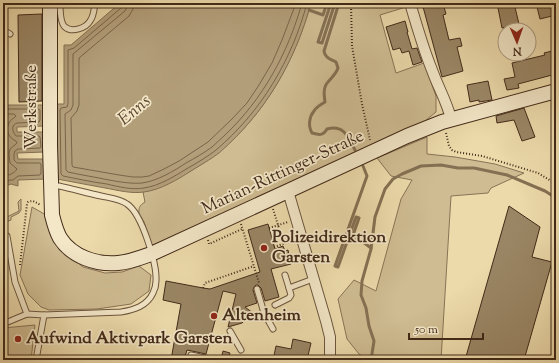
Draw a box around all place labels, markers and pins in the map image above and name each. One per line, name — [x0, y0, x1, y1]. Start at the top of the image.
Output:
place label: Polizeidirektion Garsten — [272, 226, 387, 270]
marker: Polizeidirektion Garsten — [259, 243, 269, 253]
place label: Altenheim — [222, 304, 302, 328]
marker: Altenheim — [209, 311, 219, 321]
place label: Aufwind Aktivpark Garsten — [26, 327, 233, 351]
marker: Aufwind Aktivpark Garsten — [13, 334, 23, 344]

